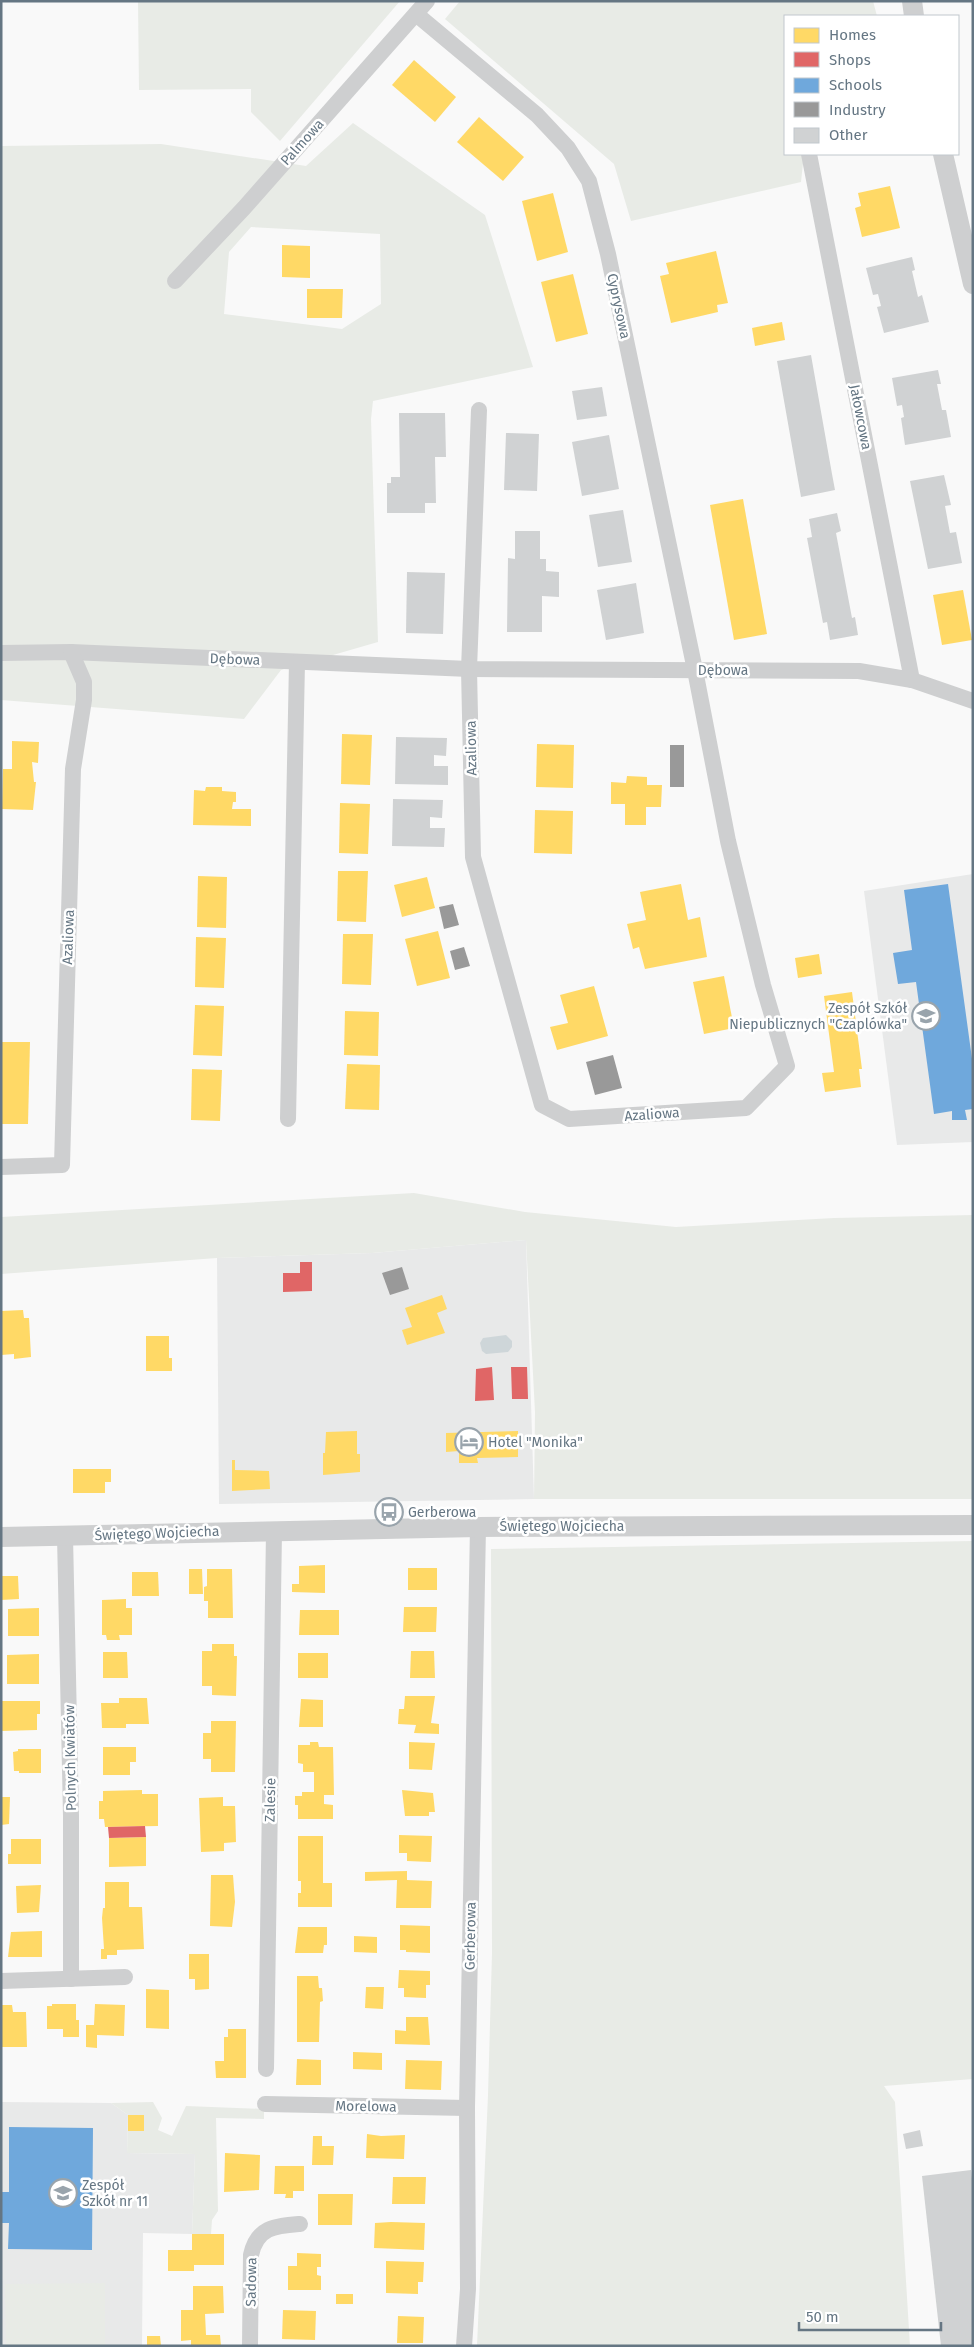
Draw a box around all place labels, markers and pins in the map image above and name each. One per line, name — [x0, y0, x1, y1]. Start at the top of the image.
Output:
place label: Zespół Szkół Niepublicznych "Czaplówka" — [729, 1000, 908, 1033]
school or university icon: Zespół Szkół Niepublicznych "Czaplówka" — [911, 1001, 941, 1031]
hotel icon: Hotel "Monika" — [454, 1427, 484, 1457]
place label: Hotel "Monika" — [488, 1434, 583, 1451]
bus stop icon: Gerberowa — [374, 1497, 404, 1527]
place label: Gerberowa — [408, 1504, 476, 1521]
place label: Zespół Szkół nr 11 — [82, 2177, 148, 2210]
school or university icon: Zespół Szkół nr 11 — [48, 2178, 78, 2208]

